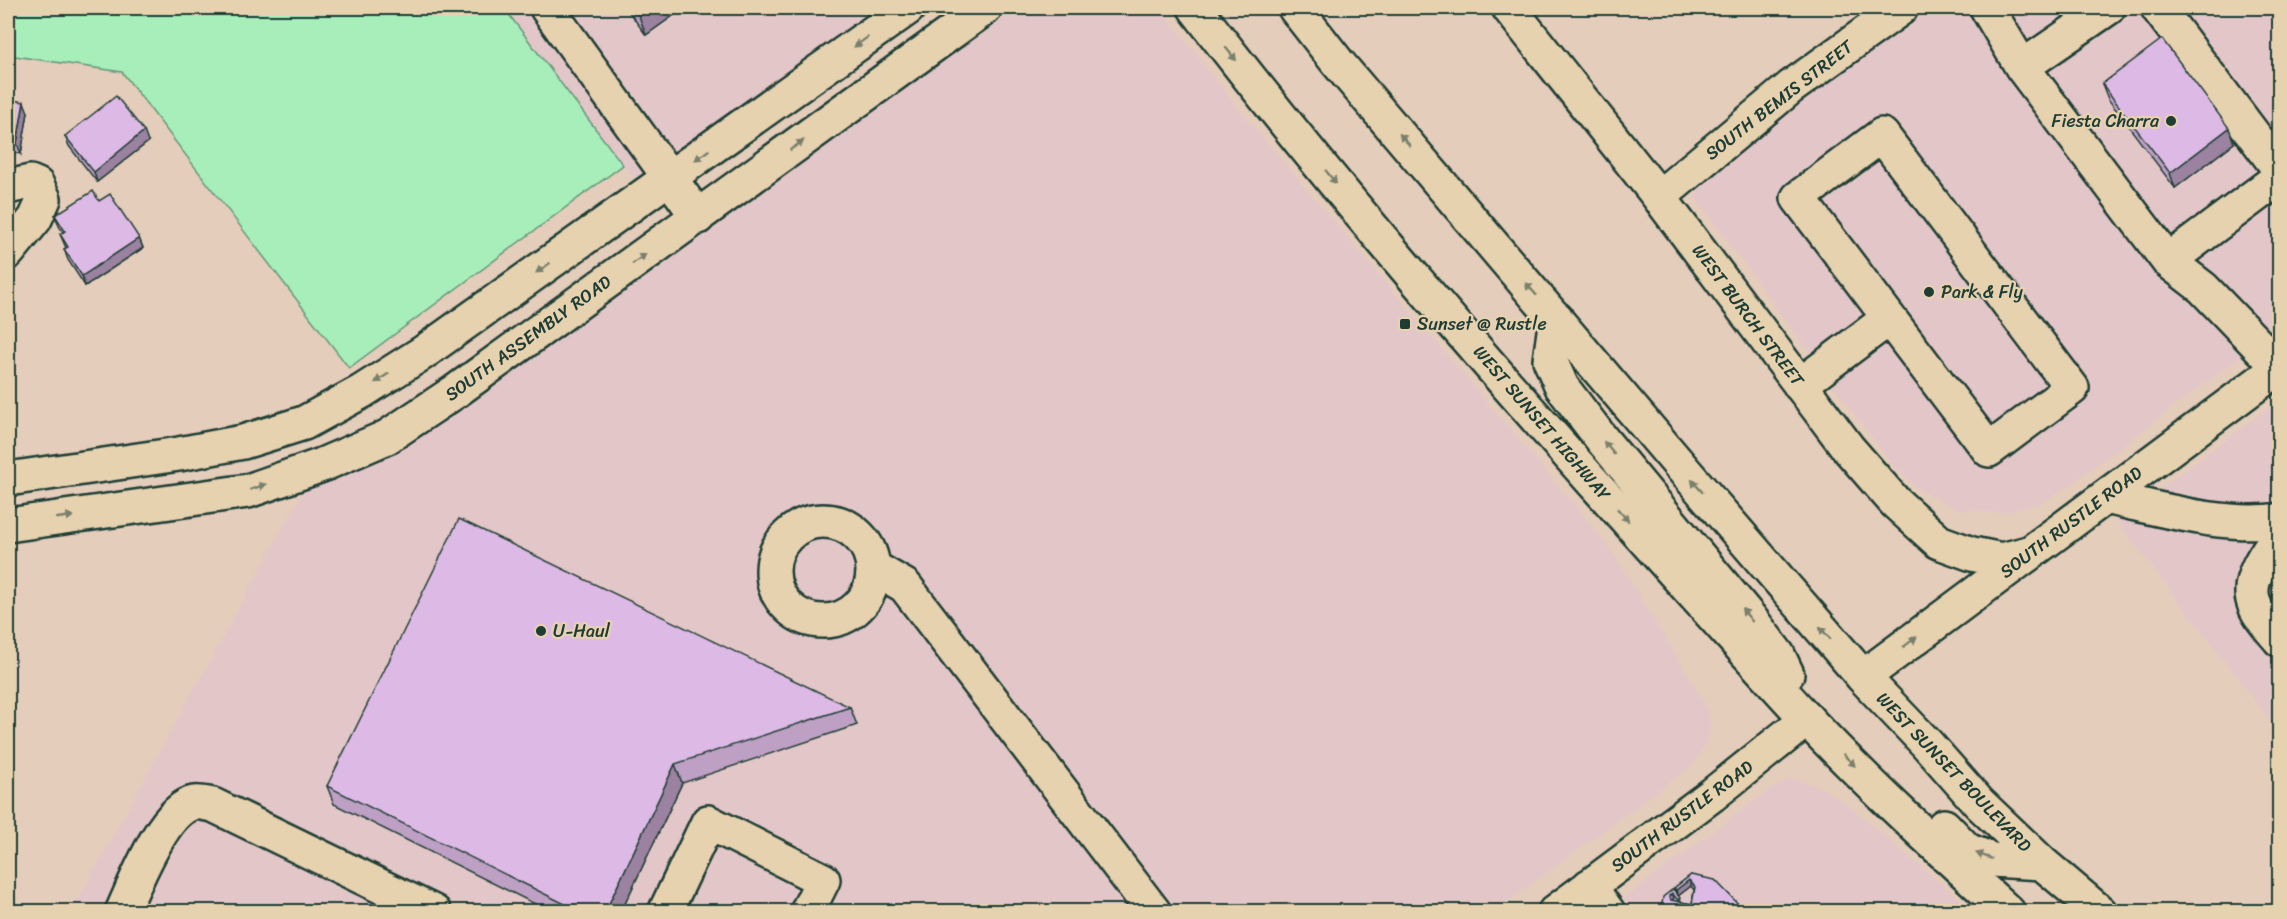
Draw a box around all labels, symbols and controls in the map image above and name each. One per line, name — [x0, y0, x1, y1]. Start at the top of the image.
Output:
street label: SOUTH BEMIS STREET — [1698, 31, 1861, 168]
one-way arrow — [853, 35, 868, 47]
one-way arrow — [1224, 46, 1237, 61]
place label: Fiesta Charra — [2052, 105, 2160, 137]
marker: Fiesta Charra — [2164, 114, 2178, 128]
one-way arrow — [1398, 132, 1411, 148]
one-way arrow — [788, 139, 804, 151]
one-way arrow — [695, 149, 711, 161]
one-way arrow — [1324, 169, 1337, 185]
street label: WEST BURCH STREET — [1684, 237, 1813, 394]
one-way arrow — [631, 253, 647, 265]
one-way arrow — [535, 262, 551, 273]
street label: SOUTH ASSEMBLY ROAD — [438, 266, 618, 410]
place label: Park & Fly — [1941, 276, 2024, 308]
one-way arrow — [1525, 282, 1538, 297]
marker: Park & Fly — [1922, 285, 1936, 299]
place label: Sunset @ Rustle — [1417, 308, 1547, 340]
marker: Sunset @ Rustle — [1398, 317, 1412, 331]
street label: WEST SUNSET HIGHWAY — [1465, 338, 1620, 509]
one-way arrow — [374, 372, 390, 383]
one-way arrow — [1603, 441, 1616, 456]
street label: SOUTH RUSTLE ROAD — [1993, 457, 2150, 587]
one-way arrow — [1691, 479, 1704, 494]
one-way arrow — [249, 482, 267, 492]
one-way arrow — [1616, 507, 1629, 522]
one-way arrow — [56, 512, 75, 521]
one-way arrow — [1741, 607, 1753, 622]
place label: U-Haul — [553, 615, 611, 647]
marker: U-Haul — [534, 624, 548, 638]
one-way arrow — [1819, 626, 1832, 641]
one-way arrow — [1902, 636, 1917, 648]
street label: WEST SUNSET BOULEVARD — [1868, 684, 2040, 860]
street label: SOUTH RUSTLE ROAD — [1604, 751, 1761, 881]
one-way arrow — [1841, 753, 1856, 767]
one-way arrow — [1975, 851, 1993, 860]

